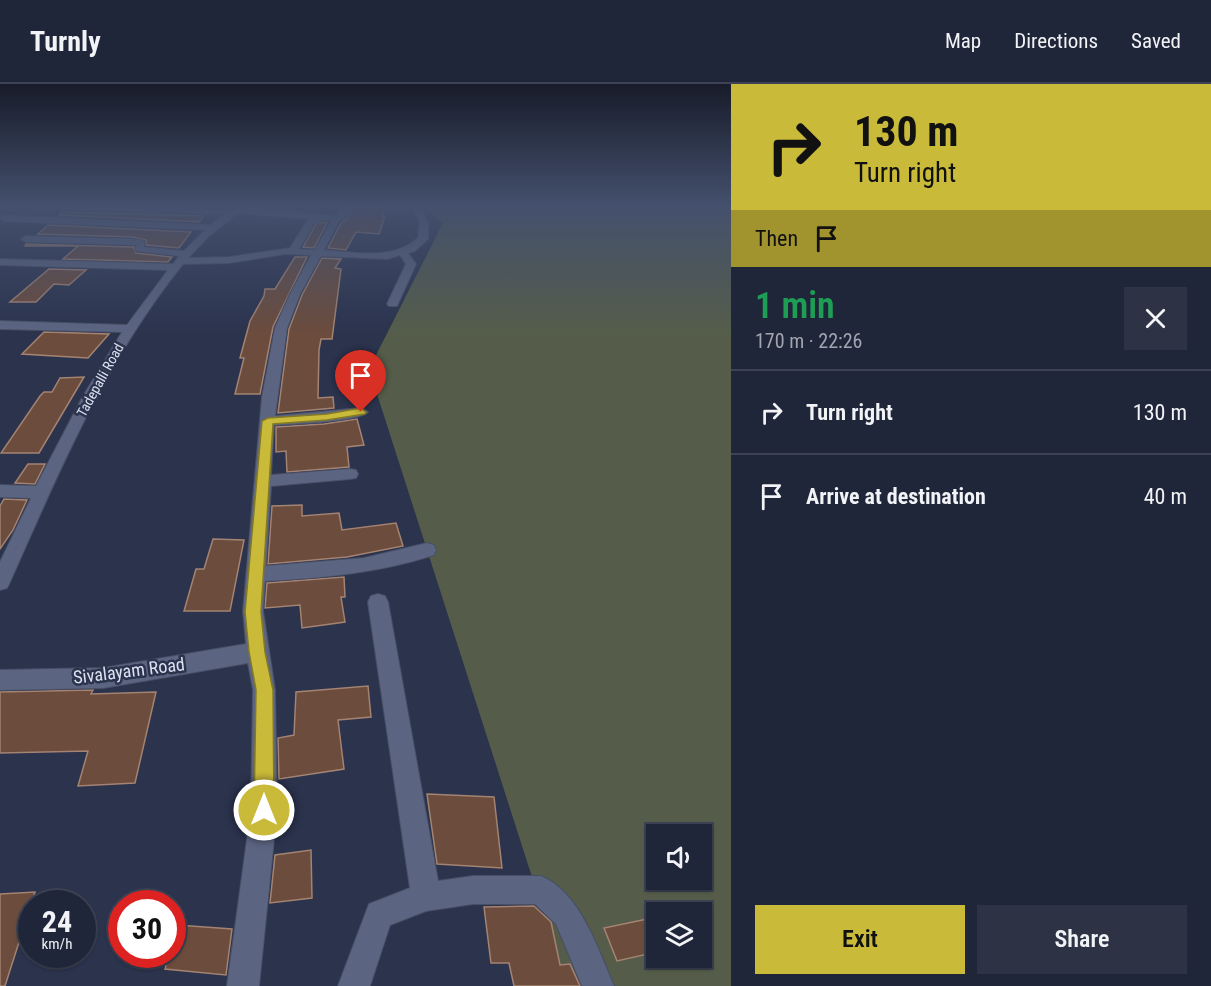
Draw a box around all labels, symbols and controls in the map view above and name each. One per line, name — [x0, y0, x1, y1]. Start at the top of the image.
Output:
text: Turnly — [30, 25, 101, 58]
text: Map — [945, 29, 981, 53]
text: Directions — [1014, 29, 1098, 53]
text: Saved — [1131, 29, 1181, 53]
text: 130 m — [854, 107, 959, 156]
icon: right — [755, 108, 833, 186]
text: Turn right — [854, 157, 956, 189]
icon: arrive — [810, 222, 843, 255]
text: Then — [755, 226, 798, 251]
text: 1 min — [755, 285, 835, 327]
button: close — [1124, 287, 1187, 350]
text: 170 m · 22:26 — [755, 329, 862, 353]
street label: Tadepalli Road — [73, 341, 127, 419]
pin — [335, 350, 386, 412]
icon: arrive — [344, 359, 377, 392]
icon: right — [755, 396, 788, 429]
text: Turn right — [806, 400, 893, 425]
text: 130 m — [1133, 400, 1187, 425]
icon: arrive — [755, 480, 788, 513]
text: Arrive at destination — [806, 484, 986, 509]
text: 40 m — [1144, 484, 1187, 509]
street label: Sivalayam Road — [72, 653, 186, 688]
position arrow — [232, 778, 296, 842]
map controls — [646, 824, 712, 968]
button: sound — [646, 824, 712, 890]
speed limit sign: 30 — [108, 890, 186, 968]
button: layers — [646, 902, 712, 968]
text: 24 — [42, 904, 72, 939]
button: Exit — [755, 905, 965, 974]
button: Share — [977, 905, 1187, 974]
text: km/h — [42, 935, 72, 953]

